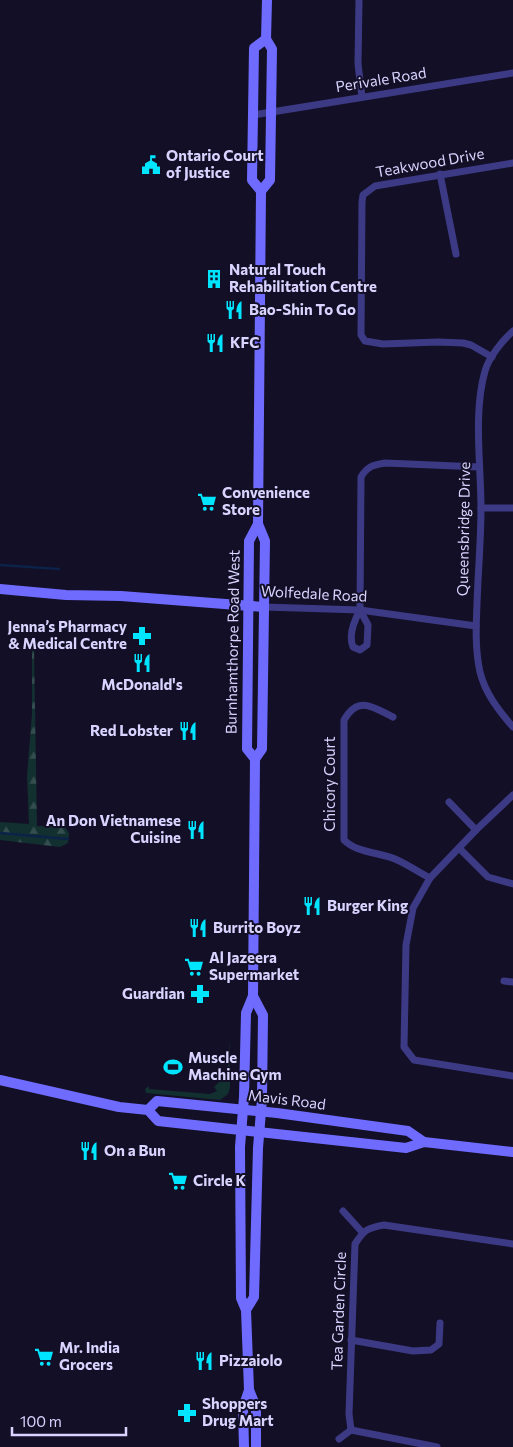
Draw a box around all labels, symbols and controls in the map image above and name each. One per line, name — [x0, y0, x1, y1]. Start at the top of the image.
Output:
street label: Perivale Road — [334, 63, 428, 95]
street label: Teakwood Drive — [374, 144, 486, 180]
place label: Ontario Court of Justice — [166, 146, 264, 181]
public building icon: Ontario Court of Justice — [140, 154, 162, 176]
place label: Natural Touch Rehabilitation Centre — [229, 260, 377, 295]
building icon: Natural Touch Rehabilitation Centre — [203, 268, 225, 290]
restaurant icon: Bao-Shin To Go — [223, 299, 245, 321]
place label: Bao-Shin To Go — [249, 300, 356, 318]
restaurant icon: KFC — [204, 332, 226, 354]
place label: KFC — [230, 333, 259, 351]
street label: Queensbridge Drive — [453, 462, 473, 596]
place label: Convenience Store — [222, 483, 310, 518]
supermarket icon: Convenience Store — [196, 491, 218, 513]
street label: Burnhamthorpe Road West — [221, 550, 243, 734]
street label: Wolfedale Road — [260, 581, 368, 605]
place label: Jenna’s Pharmacy & Medical Centre — [7, 617, 128, 652]
pharmacy icon: Jenna’s Pharmacy & Medical Centre — [131, 625, 153, 647]
restaurant icon: McDonald's — [131, 652, 153, 674]
place label: McDonald's — [101, 675, 183, 693]
restaurant icon: Red Lobster — [177, 720, 199, 742]
place label: Red Lobster — [90, 721, 173, 739]
street label: Chicory Court — [320, 736, 338, 832]
place label: An Don Vietnamese Cuisine — [46, 811, 181, 846]
restaurant icon: An Don Vietnamese Cuisine — [185, 819, 207, 841]
restaurant icon: Burger King — [301, 895, 323, 917]
place label: Burger King — [327, 896, 408, 914]
restaurant icon: Burrito Boyz — [187, 917, 209, 939]
place label: Burrito Boyz — [213, 918, 301, 936]
place label: Al Jazeera Supermarket — [209, 948, 299, 983]
supermarket icon: Al Jazeera Supermarket — [183, 956, 205, 978]
pharmacy icon: Guardian — [189, 983, 211, 1005]
place label: Guardian — [122, 984, 185, 1002]
place label: Muscle Machine Gym — [188, 1048, 282, 1083]
sports icon: Muscle Machine Gym — [162, 1056, 184, 1078]
street label: Mavis Road — [247, 1085, 327, 1113]
restaurant icon: On a Bun — [78, 1140, 100, 1162]
place label: On a Bun — [104, 1141, 166, 1159]
supermarket icon: Circle K — [167, 1170, 189, 1192]
place label: Circle K — [193, 1171, 247, 1189]
street label: Tea Garden Circle — [327, 1251, 349, 1371]
place label: Mr. India Grocers — [59, 1338, 120, 1373]
supermarket icon: Mr. India Grocers — [33, 1346, 55, 1368]
restaurant icon: Pizzaiolo — [193, 1350, 215, 1372]
place label: Pizzaiolo — [219, 1351, 283, 1369]
place label: Shoppers Drug Mart — [202, 1394, 274, 1429]
pharmacy icon: Shoppers Drug Mart — [176, 1402, 198, 1424]
scale bar — [12, 1404, 126, 1436]
text: 100 m — [20, 1412, 62, 1430]

